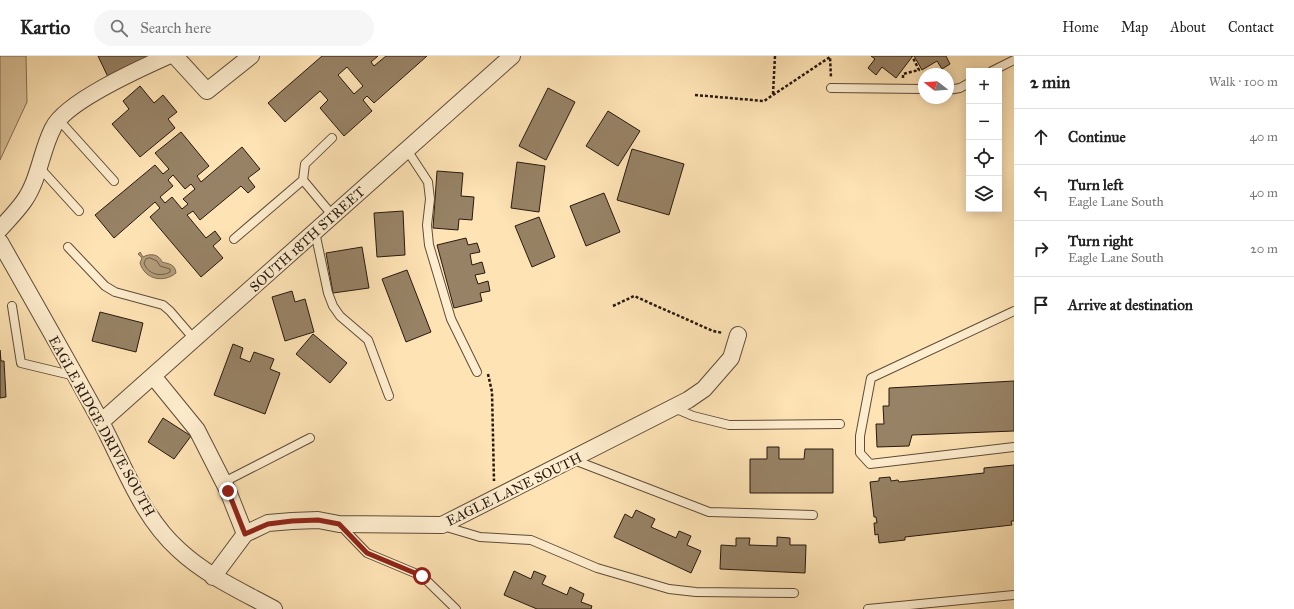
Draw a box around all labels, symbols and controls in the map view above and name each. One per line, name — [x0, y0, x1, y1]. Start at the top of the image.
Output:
search box — [94, 10, 374, 46]
text: Kartio — [20, 16, 70, 39]
icon: search — [108, 17, 130, 39]
text: Search here — [140, 19, 211, 37]
text: Home — [1062, 19, 1099, 36]
text: Map — [1121, 19, 1148, 36]
text: About — [1170, 19, 1206, 36]
text: Contact — [1228, 19, 1274, 36]
north arrow — [918, 68, 954, 104]
map controls — [966, 68, 1002, 212]
button: + — [966, 68, 1002, 104]
text: 2 min — [1030, 72, 1070, 93]
text: Walk · 100 m — [1209, 74, 1278, 90]
button: − — [966, 104, 1002, 140]
icon: ahead — [1030, 126, 1052, 148]
text: Continue — [1068, 128, 1126, 146]
text: 40 m — [1249, 129, 1278, 145]
button: locate — [966, 140, 1002, 176]
button: layers — [966, 176, 1002, 212]
text: Turn left — [1068, 176, 1124, 194]
icon: left — [1030, 182, 1052, 204]
street label: SOUTH 18TH STREET — [246, 183, 369, 296]
text: 40 m — [1249, 185, 1278, 201]
text: Eagle Lane South — [1068, 194, 1164, 210]
text: Turn right — [1068, 232, 1133, 250]
icon: right — [1030, 238, 1052, 260]
text: 20 m — [1250, 241, 1278, 257]
text: Eagle Lane South — [1068, 250, 1164, 266]
icon: arrive — [1030, 294, 1052, 316]
text: Arrive at destination — [1068, 296, 1193, 314]
street label: EAGLE RIDGE DRIVE SOUTH — [45, 333, 158, 519]
street label: EAGLE LANE SOUTH — [443, 449, 585, 530]
route end — [219, 482, 237, 500]
route start — [413, 567, 431, 585]

